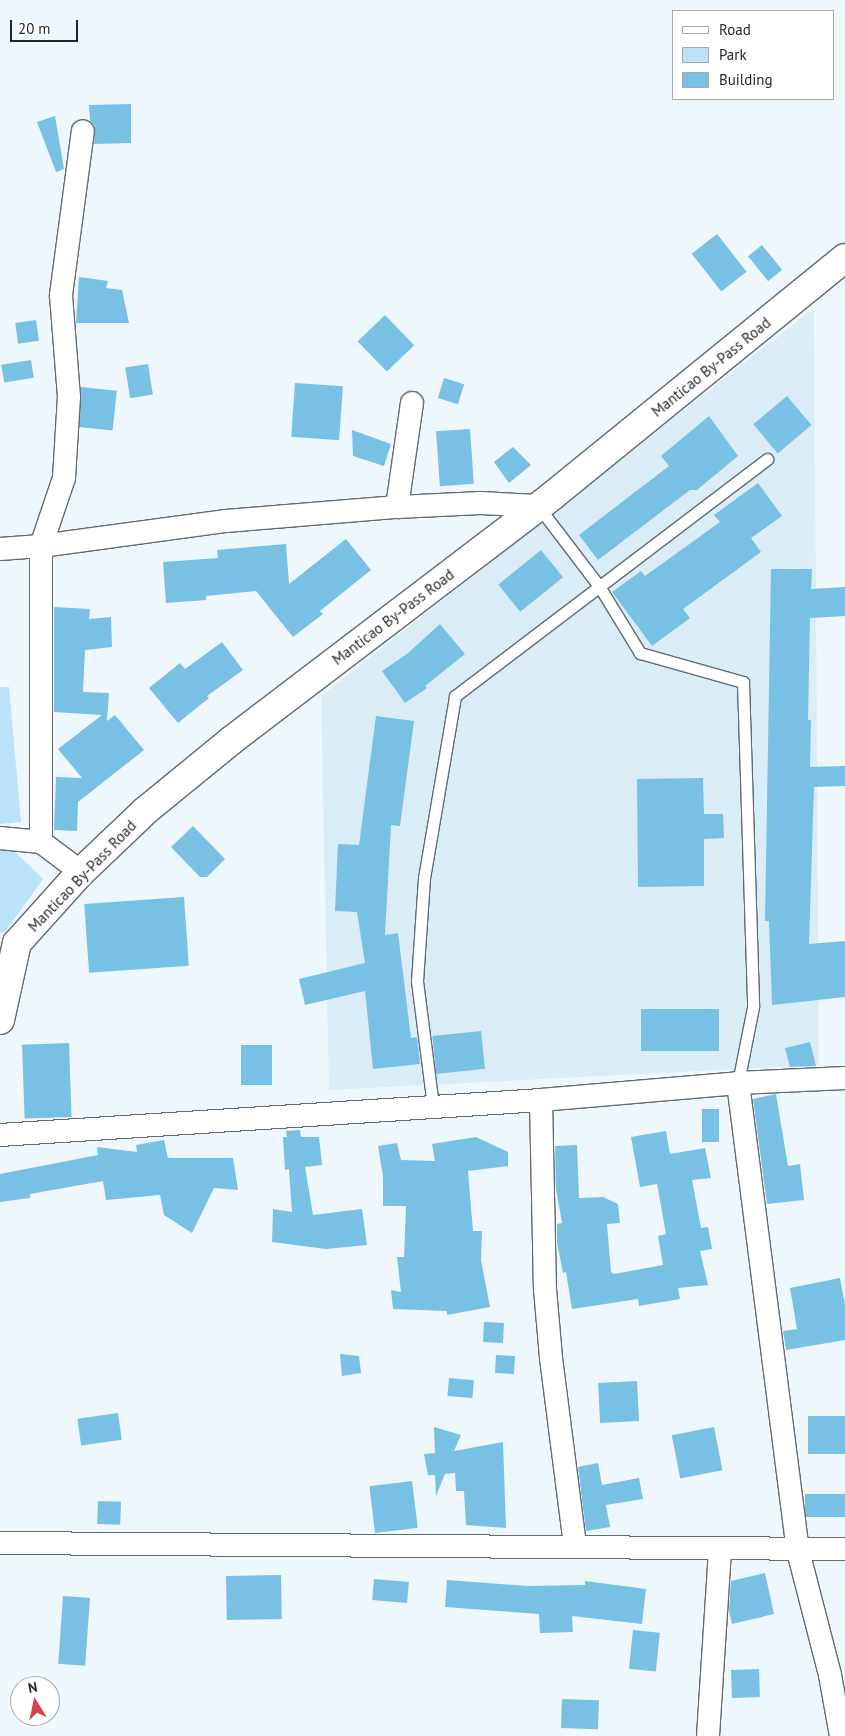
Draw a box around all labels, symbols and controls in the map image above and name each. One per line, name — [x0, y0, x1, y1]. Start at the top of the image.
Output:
scale bar — [12, 10, 80, 42]
legend — [672, 10, 835, 100]
text: 20 m — [18, 19, 51, 38]
text: Road — [719, 20, 751, 39]
text: Park — [719, 45, 747, 64]
text: Building — [719, 70, 773, 89]
street label: Manticao By-Pass Road — [648, 314, 774, 420]
street label: Manticao By-Pass Road — [329, 565, 457, 669]
street label: Manticao By-Pass Road — [24, 817, 140, 935]
north arrow — [10, 1676, 60, 1726]
text: N — [26, 1678, 39, 1697]

